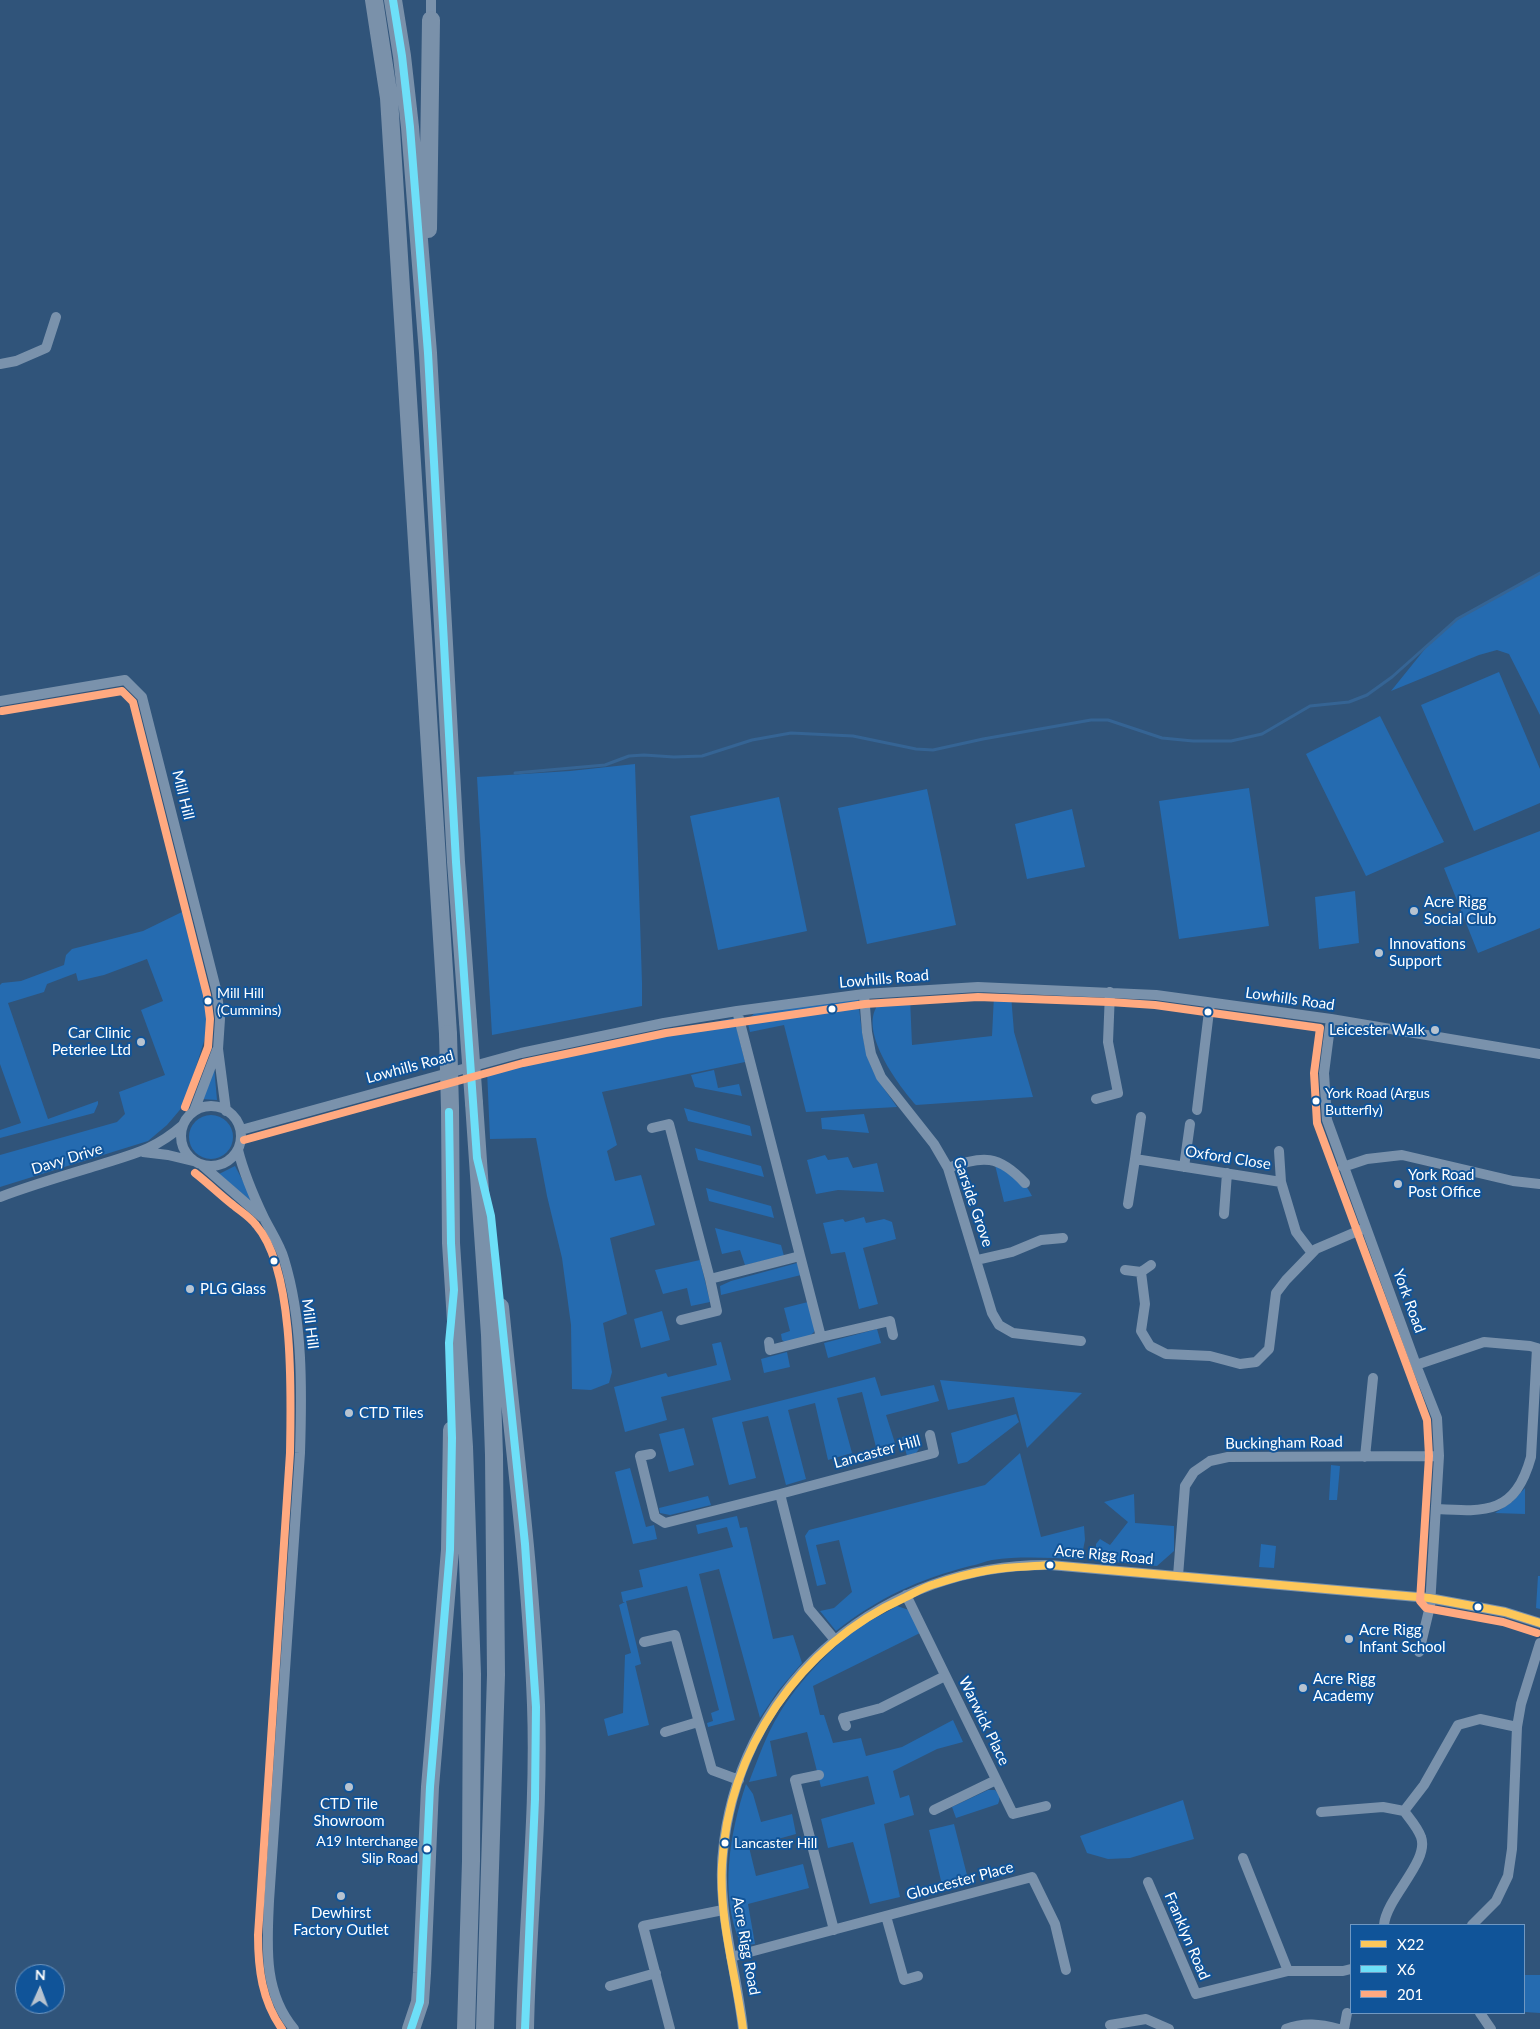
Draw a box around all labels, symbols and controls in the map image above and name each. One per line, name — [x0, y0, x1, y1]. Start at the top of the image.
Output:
street label: Mill Hill — [168, 768, 198, 822]
place label: Acre Rigg Social Club — [1424, 893, 1497, 928]
marker: Acre Rigg Social Club — [1408, 905, 1420, 917]
place label: Innovations Support — [1389, 935, 1466, 970]
marker: Innovations Support — [1373, 947, 1385, 959]
street label: Lowhills Road — [838, 966, 930, 992]
street label: Lowhills Road — [1244, 984, 1336, 1014]
place label: Mill Hill (Cummins) — [217, 985, 281, 1018]
marker: Mill Hill (Cummins) — [203, 996, 213, 1006]
unlabelled marker — [827, 1004, 837, 1014]
unlabelled marker — [1203, 1007, 1213, 1017]
place label: Leicester Walk — [1329, 1021, 1425, 1039]
place label: Car Clinic Peterlee Ltd — [52, 1024, 131, 1059]
marker: Leicester Walk — [1429, 1024, 1441, 1036]
marker: Car Clinic Peterlee Ltd — [135, 1036, 147, 1048]
street label: Lowhills Road — [364, 1047, 456, 1087]
place label: York Road (Argus Butterfly) — [1325, 1085, 1430, 1118]
marker: York Road (Argus Butterfly) — [1311, 1096, 1321, 1106]
street label: Davy Drive — [29, 1140, 105, 1178]
street label: Oxford Close — [1184, 1142, 1272, 1174]
street label: Garside Grove — [949, 1155, 997, 1249]
place label: York Road Post Office — [1408, 1166, 1481, 1201]
marker: York Road Post Office — [1392, 1178, 1404, 1190]
unlabelled marker — [269, 1256, 279, 1266]
street label: York Road — [1389, 1267, 1429, 1335]
place label: PLG Glass — [200, 1280, 266, 1298]
marker: PLG Glass — [184, 1283, 196, 1295]
street label: Mill Hill — [298, 1298, 322, 1350]
place label: CTD Tiles — [359, 1404, 423, 1422]
marker: CTD Tiles — [343, 1407, 355, 1419]
street label: Lancaster Hill — [832, 1432, 922, 1472]
street label: Buckingham Road — [1225, 1433, 1343, 1453]
street label: Acre Rigg Road — [1054, 1542, 1154, 1568]
unlabelled marker — [1045, 1560, 1055, 1570]
unlabelled marker — [1473, 1602, 1483, 1612]
place label: Acre Rigg Infant School — [1359, 1621, 1446, 1656]
marker: Acre Rigg Infant School — [1343, 1633, 1355, 1645]
place label: Acre Rigg Academy — [1313, 1670, 1375, 1705]
street label: Warwick Place — [955, 1674, 1013, 1768]
marker: Acre Rigg Academy — [1297, 1682, 1309, 1694]
marker: CTD Tile Showroom — [343, 1781, 355, 1793]
place label: CTD Tile Showroom — [313, 1795, 385, 1830]
place label: A19 Interchange Slip Road — [316, 1833, 418, 1865]
place label: Lancaster Hill — [734, 1835, 817, 1851]
marker: Lancaster Hill — [720, 1838, 730, 1848]
marker: A19 Interchange Slip Road — [422, 1844, 432, 1854]
street label: Gloucester Place — [904, 1858, 1016, 1904]
marker: Dewhirst Factory Outlet — [335, 1890, 347, 1902]
street label: Franklyn Road — [1160, 1890, 1214, 1982]
street label: Acre Rigg Road — [728, 1895, 764, 1997]
place label: Dewhirst Factory Outlet — [293, 1904, 389, 1939]
legend — [1350, 1924, 1525, 2014]
text: X22 — [1397, 1935, 1424, 1953]
text: X6 — [1397, 1960, 1415, 1978]
north arrow — [15, 1964, 65, 2014]
text: N — [35, 1966, 46, 1983]
text: 201 — [1397, 1985, 1423, 2003]

